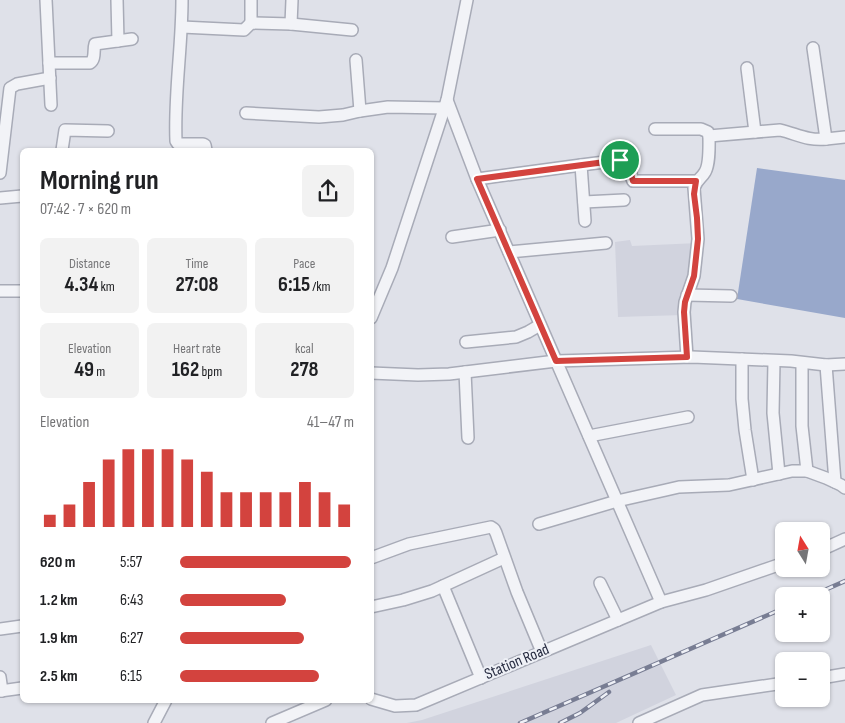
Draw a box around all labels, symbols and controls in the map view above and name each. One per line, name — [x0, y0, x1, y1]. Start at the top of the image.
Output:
pin — [599, 139, 641, 181]
icon: arrive — [606, 146, 634, 174]
text: Morning run — [40, 164, 159, 197]
button: share — [302, 165, 354, 217]
text: 07:42 · 7 × 620 m — [40, 200, 131, 219]
text: Distance — [69, 255, 110, 272]
text: Time — [186, 255, 208, 272]
text: Pace — [293, 255, 315, 272]
text: 4.34 — [65, 272, 98, 297]
text: 27:08 — [176, 272, 218, 297]
text: 6:15 — [278, 272, 310, 297]
text: km — [98, 278, 115, 295]
text: /km — [310, 278, 331, 295]
text: Elevation — [68, 340, 111, 357]
text: Heart rate — [173, 340, 221, 357]
text: kcal — [295, 340, 314, 357]
text: 49 — [74, 357, 94, 382]
text: 162 — [172, 357, 199, 382]
text: 278 — [290, 357, 318, 382]
text: m — [94, 363, 105, 380]
text: bpm — [199, 363, 222, 380]
text: Elevation — [40, 413, 89, 432]
text: 41–47 m — [307, 413, 354, 432]
north arrow — [775, 522, 830, 578]
map controls — [775, 522, 830, 707]
text: 620 m — [40, 553, 75, 572]
text: 5:57 — [120, 553, 142, 572]
button: + — [775, 587, 830, 642]
text: 1.2 km — [40, 591, 78, 610]
text: 6:43 — [120, 591, 144, 610]
text: 1.9 km — [40, 629, 78, 648]
text: 6:27 — [120, 629, 143, 648]
street label: Station Road — [482, 640, 552, 684]
button: − — [775, 652, 830, 707]
text: 2.5 km — [40, 667, 78, 686]
text: 6:15 — [120, 667, 142, 686]

